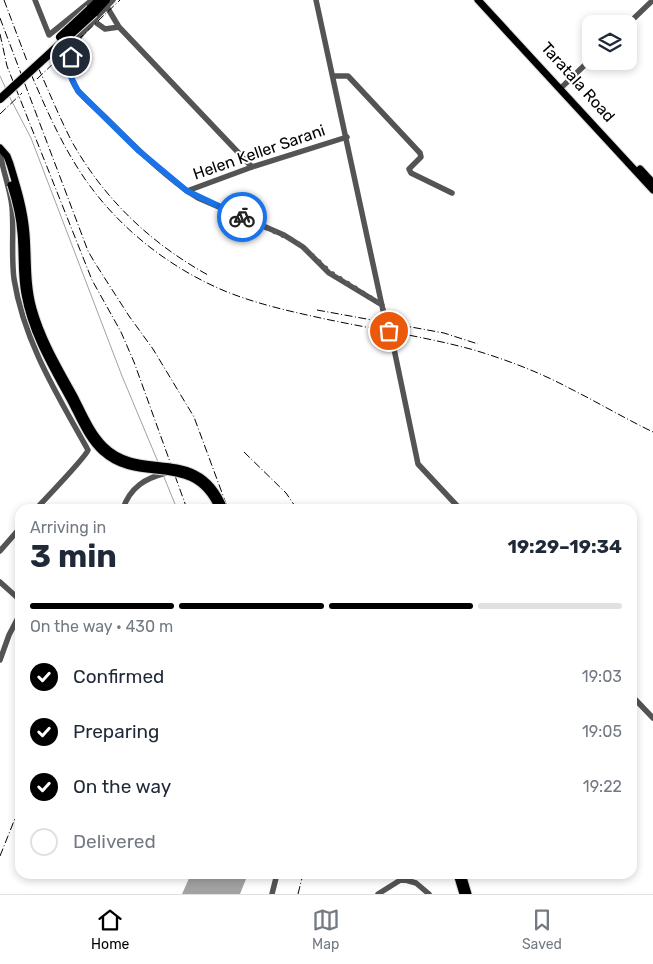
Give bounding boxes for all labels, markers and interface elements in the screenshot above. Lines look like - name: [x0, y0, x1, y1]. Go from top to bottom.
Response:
- map controls: [582, 15, 637, 70]
- button: layers: [582, 15, 637, 70]
- pin: [50, 36, 92, 78]
- street label: Taratala Road: [537, 38, 619, 126]
- icon: home: [57, 43, 85, 71]
- street label: Helen Keller Sarani: [190, 120, 328, 184]
- courier: [217, 192, 267, 242]
- icon: bike: [228, 203, 256, 231]
- pin: [368, 310, 410, 352]
- icon: bag: [375, 317, 403, 345]
- text: Arriving in: [30, 518, 106, 537]
- text: 19:29–19:34: [507, 535, 622, 558]
- text: 3 min: [30, 537, 117, 575]
- text: On the way · 430 m: [30, 617, 173, 636]
- icon: check: [30, 663, 58, 691]
- text: Confirmed: [73, 665, 164, 688]
- text: 19:03: [582, 667, 622, 686]
- icon: check: [30, 718, 58, 746]
- text: Preparing: [73, 720, 159, 743]
- text: 19:05: [582, 722, 622, 741]
- icon: check: [30, 773, 58, 801]
- text: On the way: [73, 775, 171, 798]
- text: 19:22: [583, 777, 622, 796]
- text: Delivered: [73, 830, 156, 853]
- tab: Home: [91, 906, 129, 953]
- tab: Map: [312, 906, 340, 953]
- tab: Saved: [522, 906, 562, 953]

